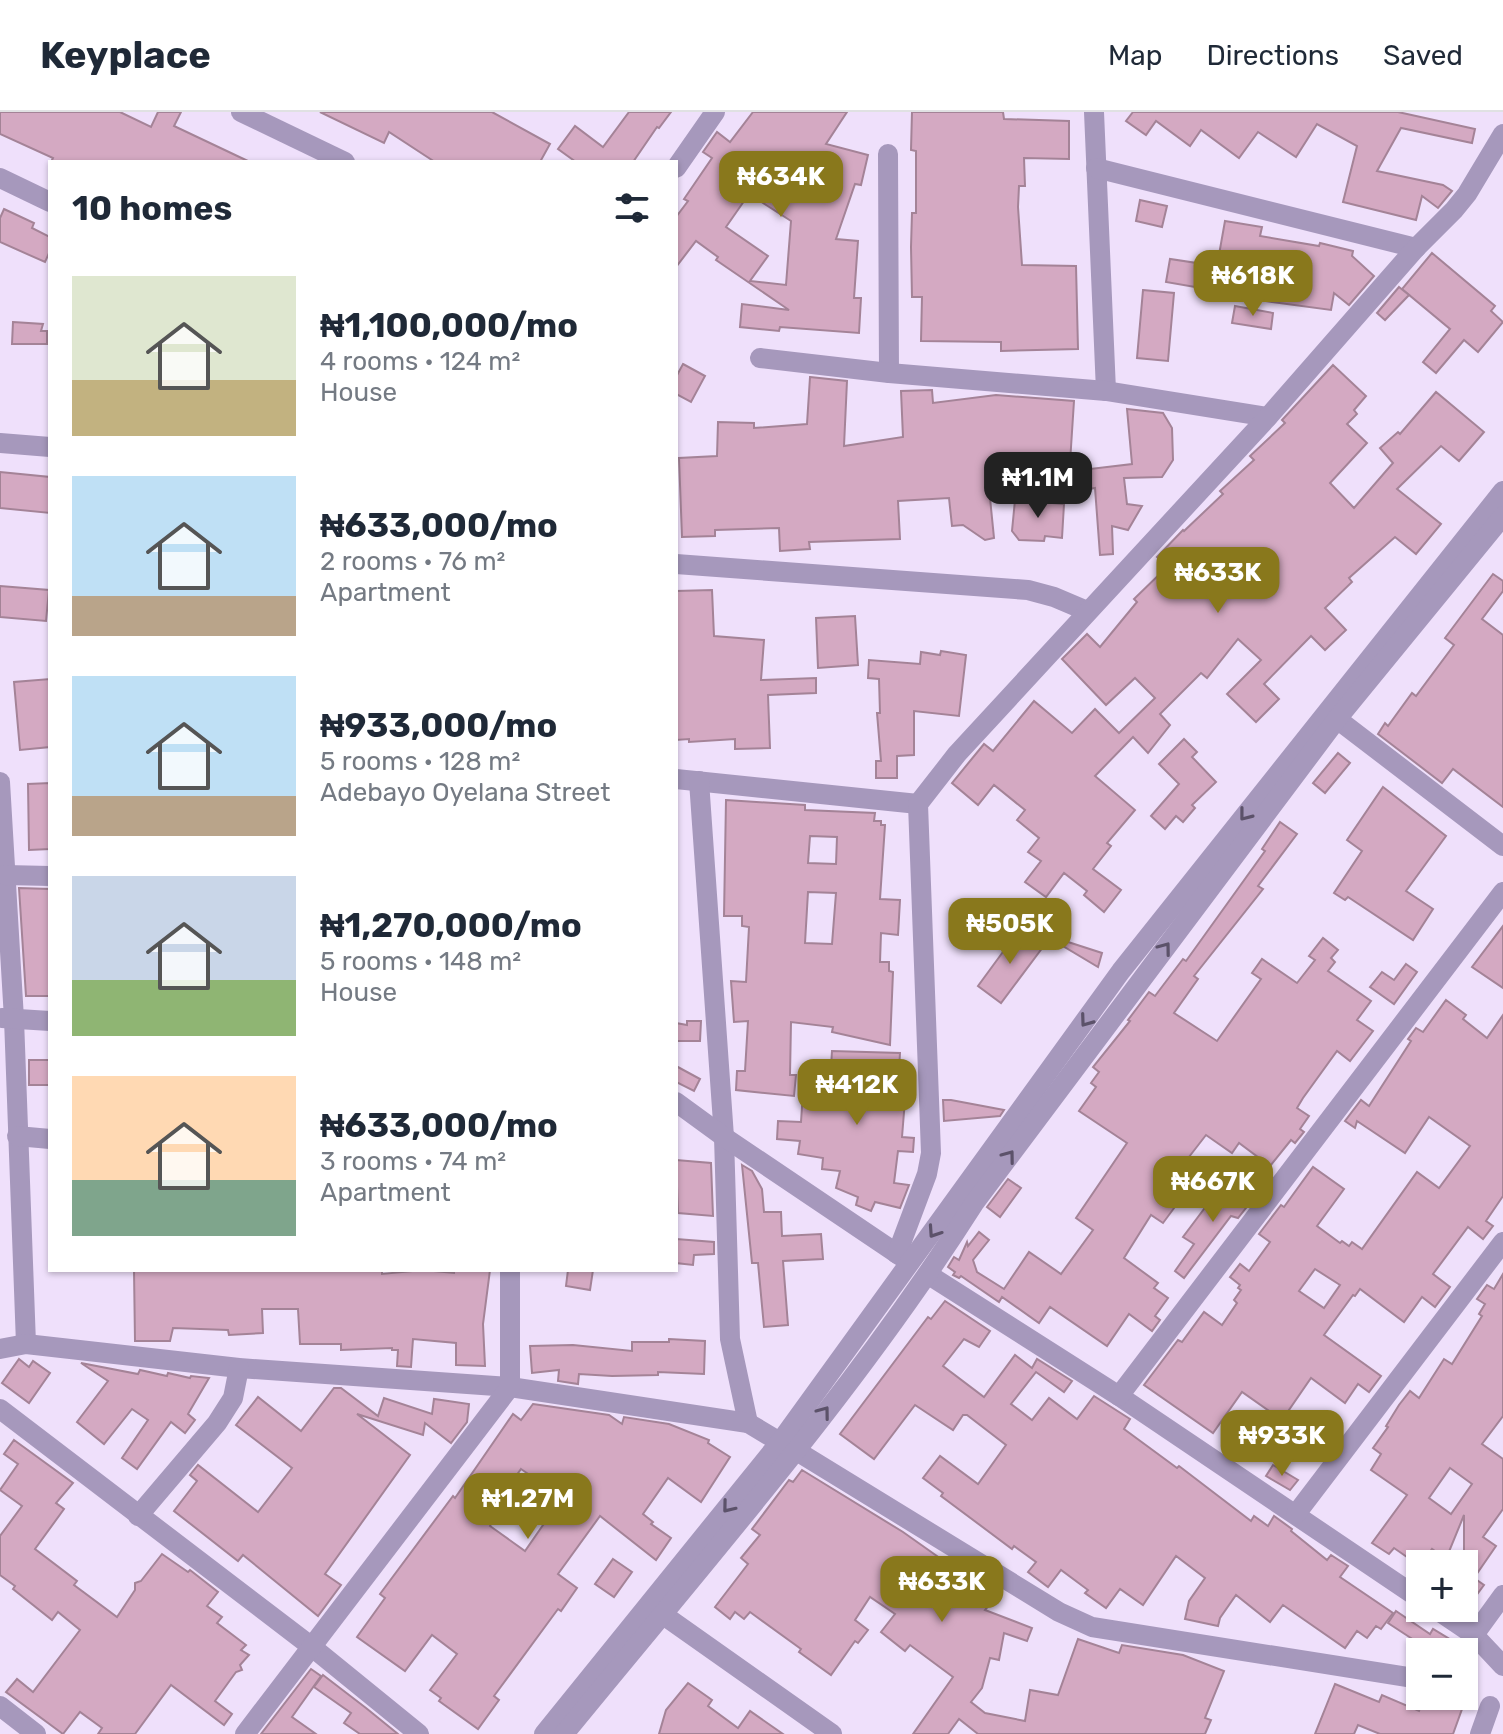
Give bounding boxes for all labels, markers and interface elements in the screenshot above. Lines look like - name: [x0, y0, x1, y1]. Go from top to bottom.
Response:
- text: Keyplace: [40, 32, 211, 78]
- text: Map: [1108, 39, 1162, 72]
- text: Directions: [1206, 39, 1339, 72]
- text: Saved: [1383, 39, 1463, 72]
- pin: ₦634K: [725, 151, 837, 219]
- text: ₦634K: [737, 161, 825, 192]
- icon: filters: [610, 186, 654, 230]
- text: 10 homes: [72, 188, 232, 229]
- pin: ₦618K: [1197, 250, 1309, 318]
- text: ₦618K: [1212, 260, 1294, 291]
- text: ₦1,100,000/mo: [320, 305, 578, 346]
- icon: home: [136, 308, 232, 404]
- text: 4 rooms · 124 m²: [320, 346, 520, 377]
- text: House: [320, 377, 397, 408]
- pin: ₦1.1M: [982, 452, 1094, 520]
- text: ₦1.1M: [1002, 462, 1074, 493]
- text: ₦633,000/mo: [320, 505, 558, 546]
- icon: home: [136, 508, 232, 604]
- text: 2 rooms · 76 m²: [320, 546, 505, 577]
- pin: ₦633K: [1162, 547, 1274, 615]
- text: ₦633K: [1174, 557, 1262, 588]
- text: Apartment: [320, 577, 451, 608]
- text: ₦933,000/mo: [320, 705, 557, 746]
- icon: home: [136, 708, 232, 804]
- text: 5 rooms · 128 m²: [320, 746, 520, 777]
- text: Adebayo Oyelana Street: [320, 777, 610, 808]
- one-way arrow: [1240, 806, 1254, 821]
- pin: ₦505K: [954, 898, 1066, 966]
- text: ₦1,270,000/mo: [320, 905, 582, 946]
- icon: home: [136, 908, 232, 1004]
- text: ₦505K: [966, 908, 1054, 939]
- one-way arrow: [1156, 942, 1170, 957]
- text: 5 rooms · 148 m²: [320, 946, 521, 977]
- text: House: [320, 977, 397, 1008]
- one-way arrow: [1081, 1012, 1095, 1026]
- pin: ₦412K: [801, 1059, 913, 1127]
- text: ₦412K: [816, 1069, 898, 1100]
- text: ₦633,000/mo: [320, 1105, 558, 1146]
- icon: home: [136, 1108, 232, 1204]
- text: 3 rooms · 74 m²: [320, 1146, 506, 1177]
- one-way arrow: [1000, 1150, 1014, 1165]
- pin: ₦667K: [1157, 1156, 1269, 1224]
- text: ₦667K: [1171, 1166, 1255, 1197]
- text: Apartment: [320, 1177, 451, 1208]
- one-way arrow: [929, 1223, 944, 1237]
- one-way arrow: [815, 1406, 829, 1421]
- pin: ₦933K: [1226, 1410, 1338, 1478]
- text: ₦933K: [1239, 1420, 1325, 1451]
- pin: ₦1.27M: [463, 1473, 593, 1541]
- text: ₦1.27M: [482, 1483, 574, 1514]
- one-way arrow: [723, 1498, 738, 1512]
- map controls: [1406, 1550, 1478, 1710]
- button: +: [1406, 1550, 1478, 1622]
- pin: ₦633K: [886, 1556, 998, 1624]
- text: ₦633K: [898, 1566, 986, 1597]
- button: −: [1406, 1638, 1478, 1710]

